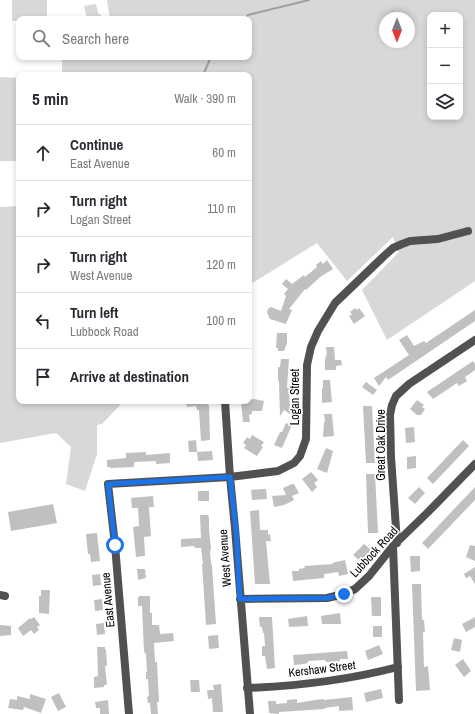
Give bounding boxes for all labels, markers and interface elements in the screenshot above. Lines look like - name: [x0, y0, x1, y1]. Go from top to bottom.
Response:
- north arrow: [379, 12, 415, 48]
- map controls: [427, 12, 463, 120]
- button: +: [427, 12, 463, 48]
- search box: [16, 16, 252, 60]
- icon: search: [30, 27, 52, 49]
- text: Search here: [62, 28, 129, 49]
- button: −: [427, 48, 463, 84]
- button: layers: [427, 84, 463, 120]
- text: 5 min: [32, 87, 68, 110]
- text: Walk · 390 m: [174, 90, 236, 107]
- text: Continue: [70, 134, 123, 155]
- icon: ahead: [32, 142, 54, 164]
- text: 60 m: [212, 144, 236, 161]
- text: East Avenue: [70, 155, 130, 172]
- text: Turn right: [70, 190, 127, 211]
- icon: right: [32, 198, 54, 220]
- text: 110 m: [207, 200, 236, 217]
- text: Logan Street: [70, 211, 131, 228]
- text: Turn right: [70, 246, 127, 267]
- icon: right: [32, 254, 54, 276]
- text: 120 m: [206, 256, 236, 273]
- text: West Avenue: [70, 267, 132, 284]
- text: Turn left: [70, 302, 118, 323]
- icon: left: [32, 310, 54, 332]
- text: 100 m: [206, 312, 236, 329]
- text: Lubbock Road: [70, 323, 139, 340]
- icon: arrive: [32, 366, 54, 388]
- text: Arrive at destination: [70, 366, 189, 387]
- street label: Logan Street: [287, 369, 303, 425]
- street label: Great Oak Drive: [373, 409, 389, 481]
- street label: Lubbock Road: [347, 523, 401, 581]
- street label: West Avenue: [215, 529, 235, 587]
- route start: [106, 536, 124, 554]
- street label: East Avenue: [98, 572, 118, 628]
- route end: [335, 585, 353, 603]
- street label: Kershaw Street: [288, 657, 357, 681]

